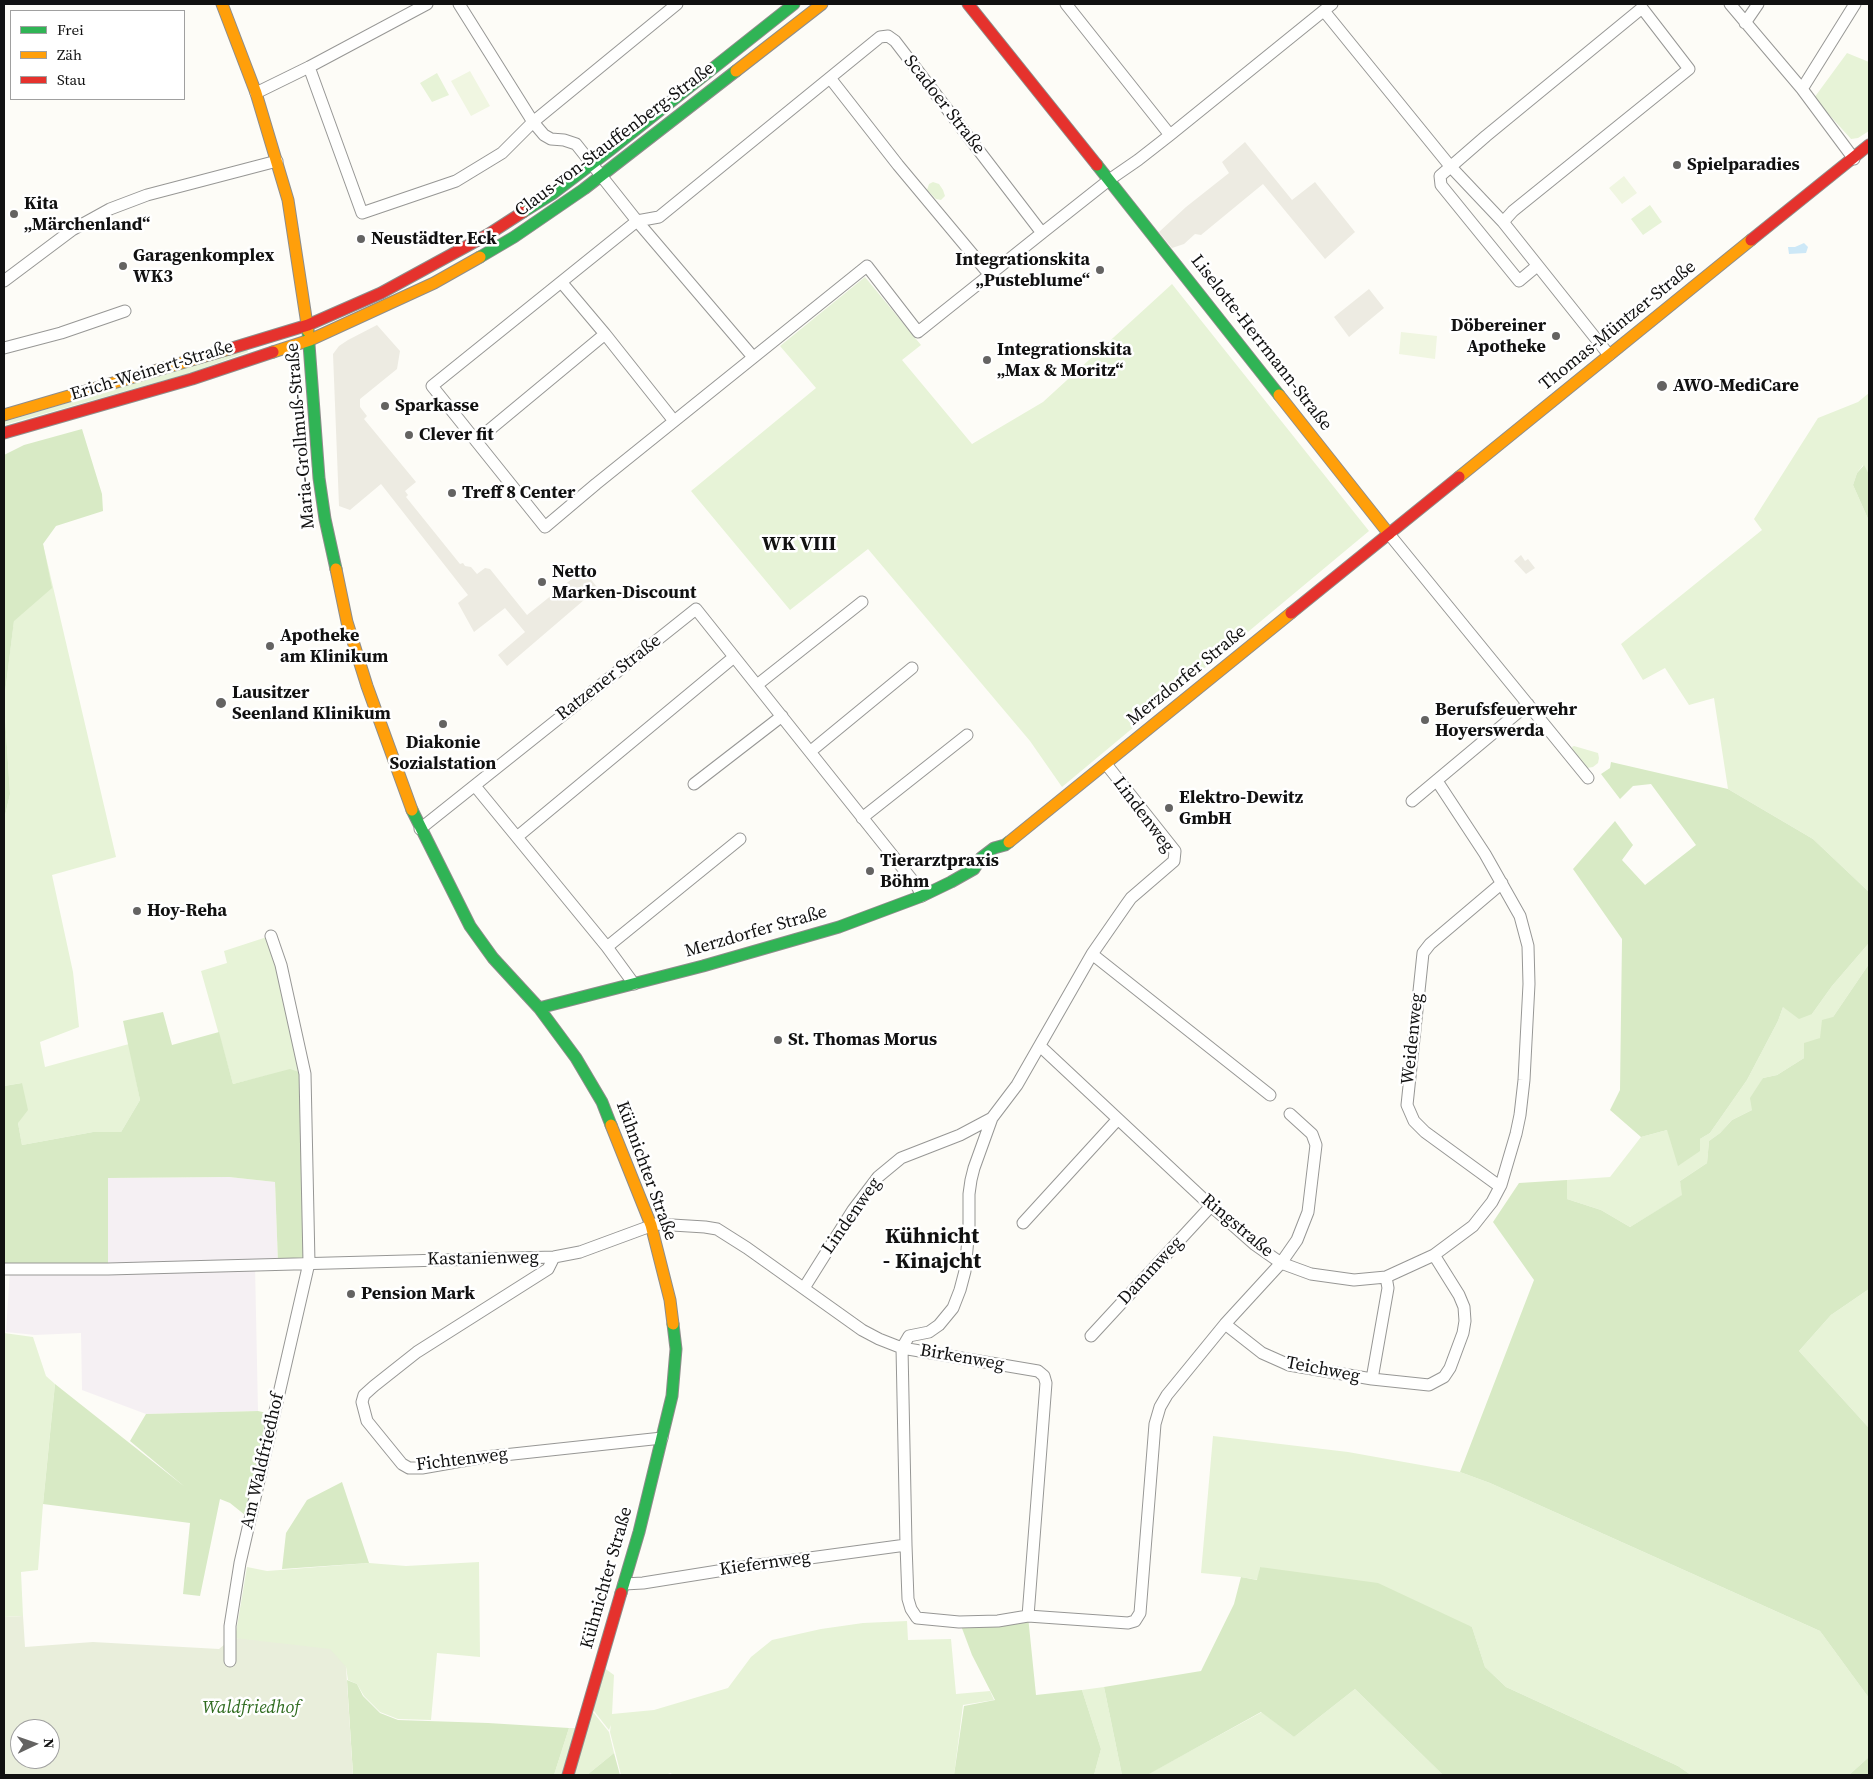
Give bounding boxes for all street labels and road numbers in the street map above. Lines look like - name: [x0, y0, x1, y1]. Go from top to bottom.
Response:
- street label: Scadoer Straße: [899, 51, 989, 159]
- street label: Claus-von-Stauffenberg-Straße: [511, 58, 719, 222]
- street label: Liselotte-Herrmann-Straße: [1186, 251, 1336, 435]
- street label: Thomas-Müntzer-Straße: [1536, 256, 1700, 396]
- street label: Erich-Weinert-Straße: [68, 336, 236, 406]
- street label: Maria-Grollmuß-Straße: [282, 342, 320, 530]
- street label: Merzdorfer Straße: [1123, 621, 1251, 731]
- street label: Ratzener Straße: [552, 630, 666, 726]
- street label: Lindenweg: [1108, 773, 1178, 857]
- street label: Merzdorfer Straße: [682, 901, 830, 963]
- street label: Weidenweg: [1397, 992, 1429, 1086]
- street label: Kühnichter Straße: [611, 1098, 681, 1244]
- street label: Lindenweg: [818, 1173, 886, 1259]
- street label: Ringstraße: [1197, 1190, 1277, 1262]
- street label: Dammweg: [1114, 1232, 1188, 1310]
- street label: Kastanienweg: [427, 1247, 539, 1271]
- street label: Birkenweg: [918, 1340, 1006, 1376]
- street label: Teichweg: [1284, 1352, 1362, 1388]
- street label: Am Waldfriedhof: [237, 1391, 289, 1531]
- street label: Fichtenweg: [415, 1444, 509, 1476]
- street label: Kühnichter Straße: [576, 1505, 638, 1651]
- street label: Kiefernweg: [718, 1547, 812, 1581]

